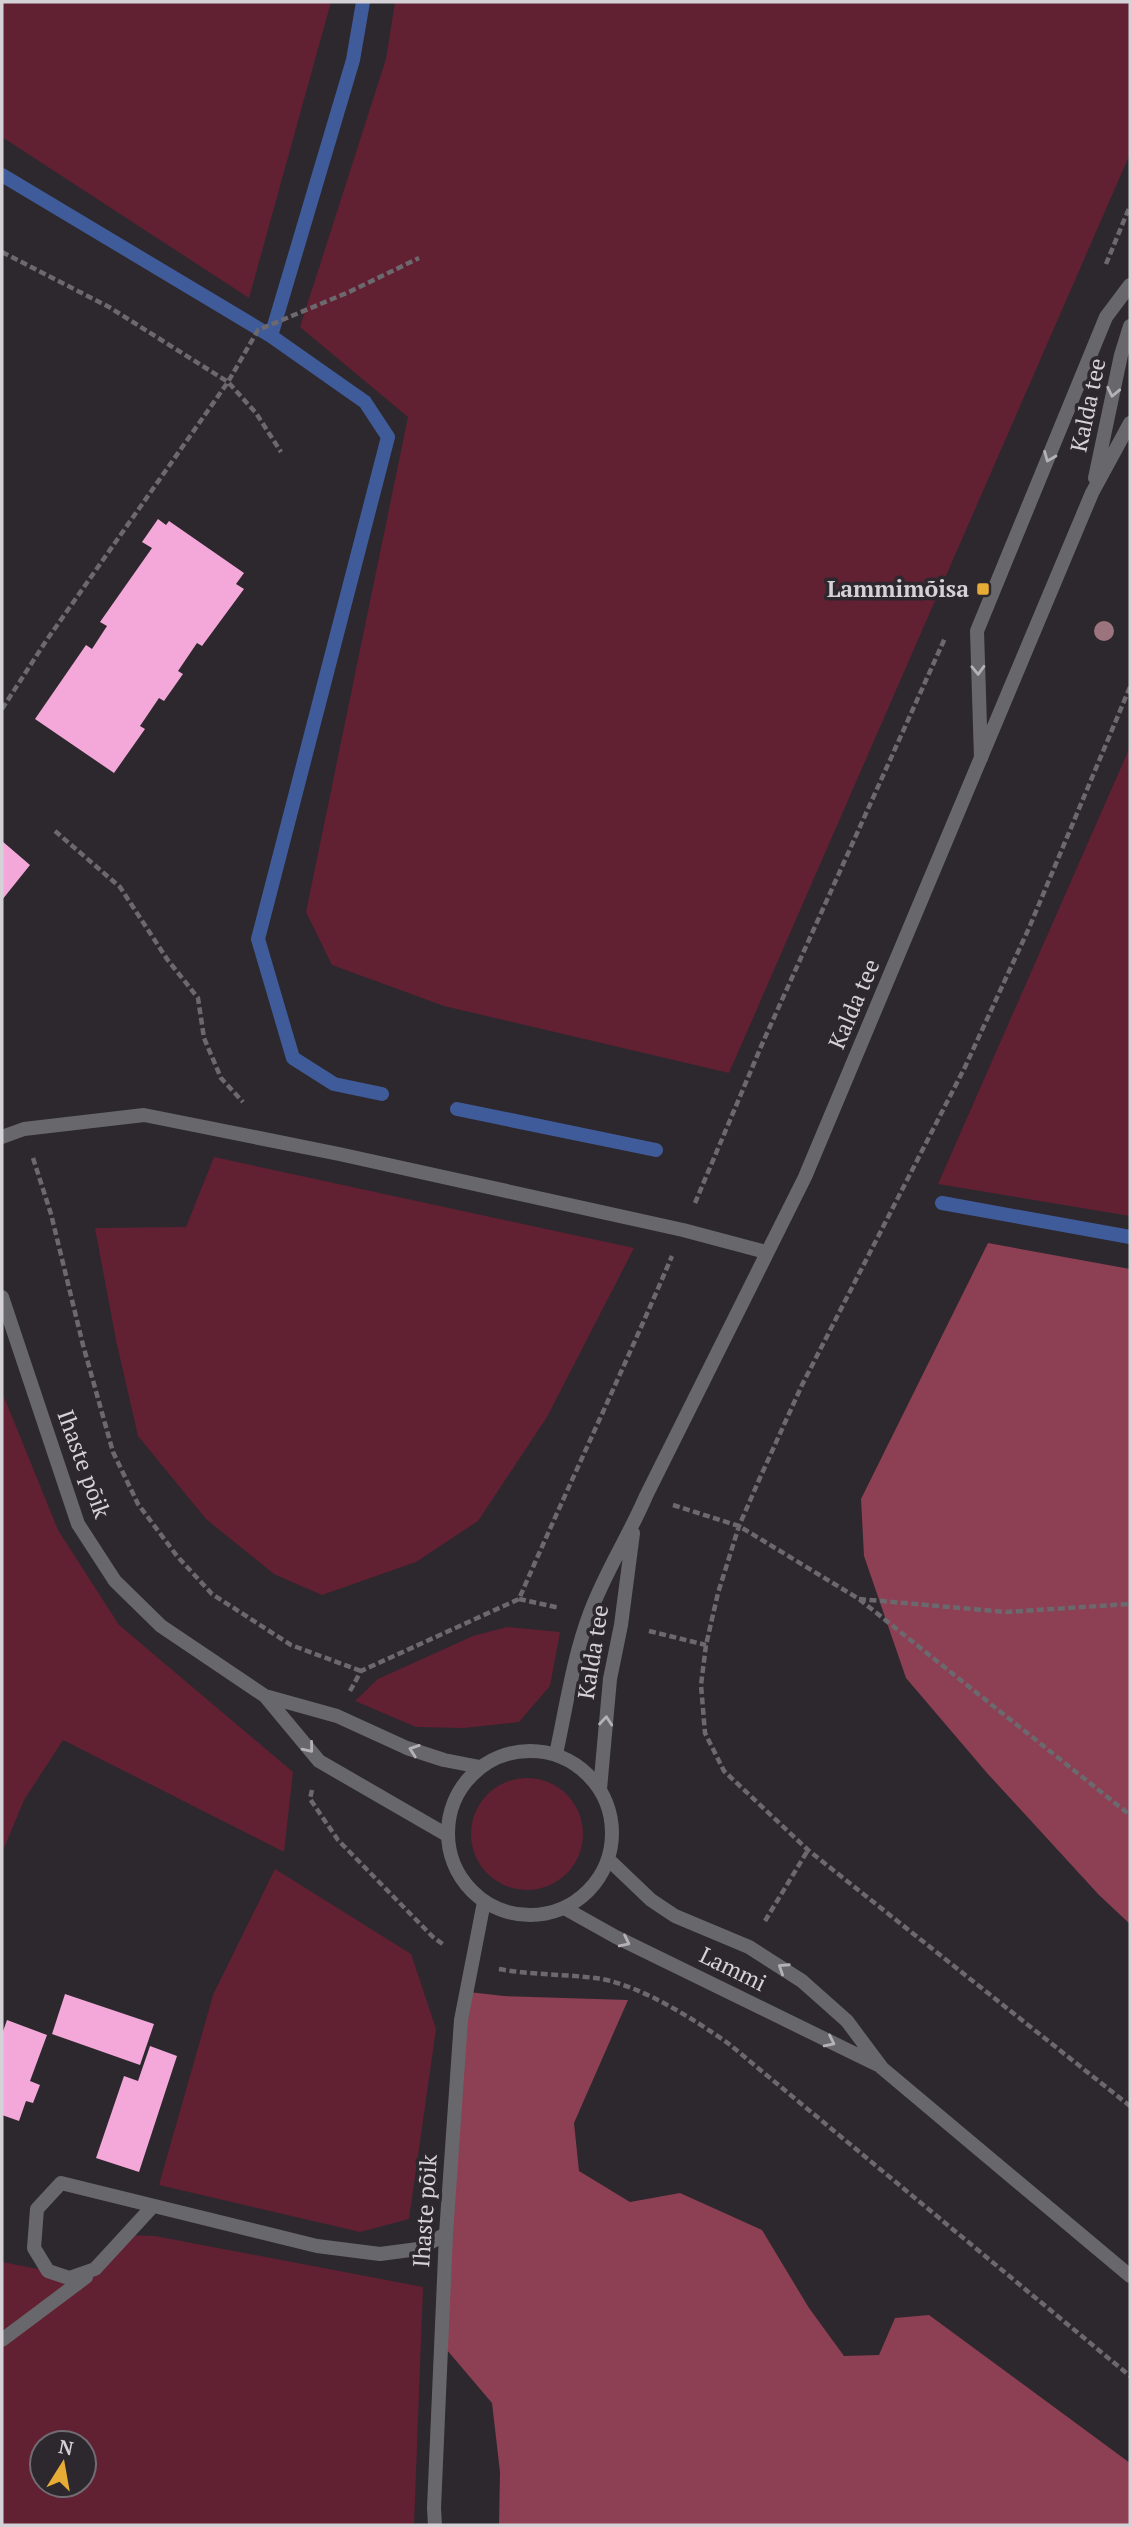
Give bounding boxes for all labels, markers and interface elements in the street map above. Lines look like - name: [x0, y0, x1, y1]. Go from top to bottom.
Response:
- street label: Kalda tee: [1062, 355, 1113, 455]
- one-way arrow: [1107, 386, 1122, 398]
- one-way arrow: [1043, 449, 1057, 462]
- place label: Lammimõisa: [827, 573, 969, 604]
- marker: Lammimõisa: [975, 581, 991, 597]
- one-way arrow: [971, 665, 986, 676]
- street label: Kalda tee: [821, 954, 886, 1054]
- street label: Ihaste põik: [51, 1405, 118, 1523]
- street label: Kalda tee: [570, 1603, 615, 1701]
- one-way arrow: [598, 1715, 613, 1726]
- one-way arrow: [301, 1740, 313, 1753]
- one-way arrow: [409, 1744, 421, 1758]
- one-way arrow: [618, 1933, 630, 1947]
- street label: Lammi: [695, 1939, 772, 1998]
- one-way arrow: [777, 1964, 790, 1977]
- one-way arrow: [823, 2033, 835, 2047]
- street label: Ihaste põik: [405, 2153, 444, 2269]
- north arrow: [28, 2429, 98, 2499]
- text: N: [57, 2433, 76, 2461]

